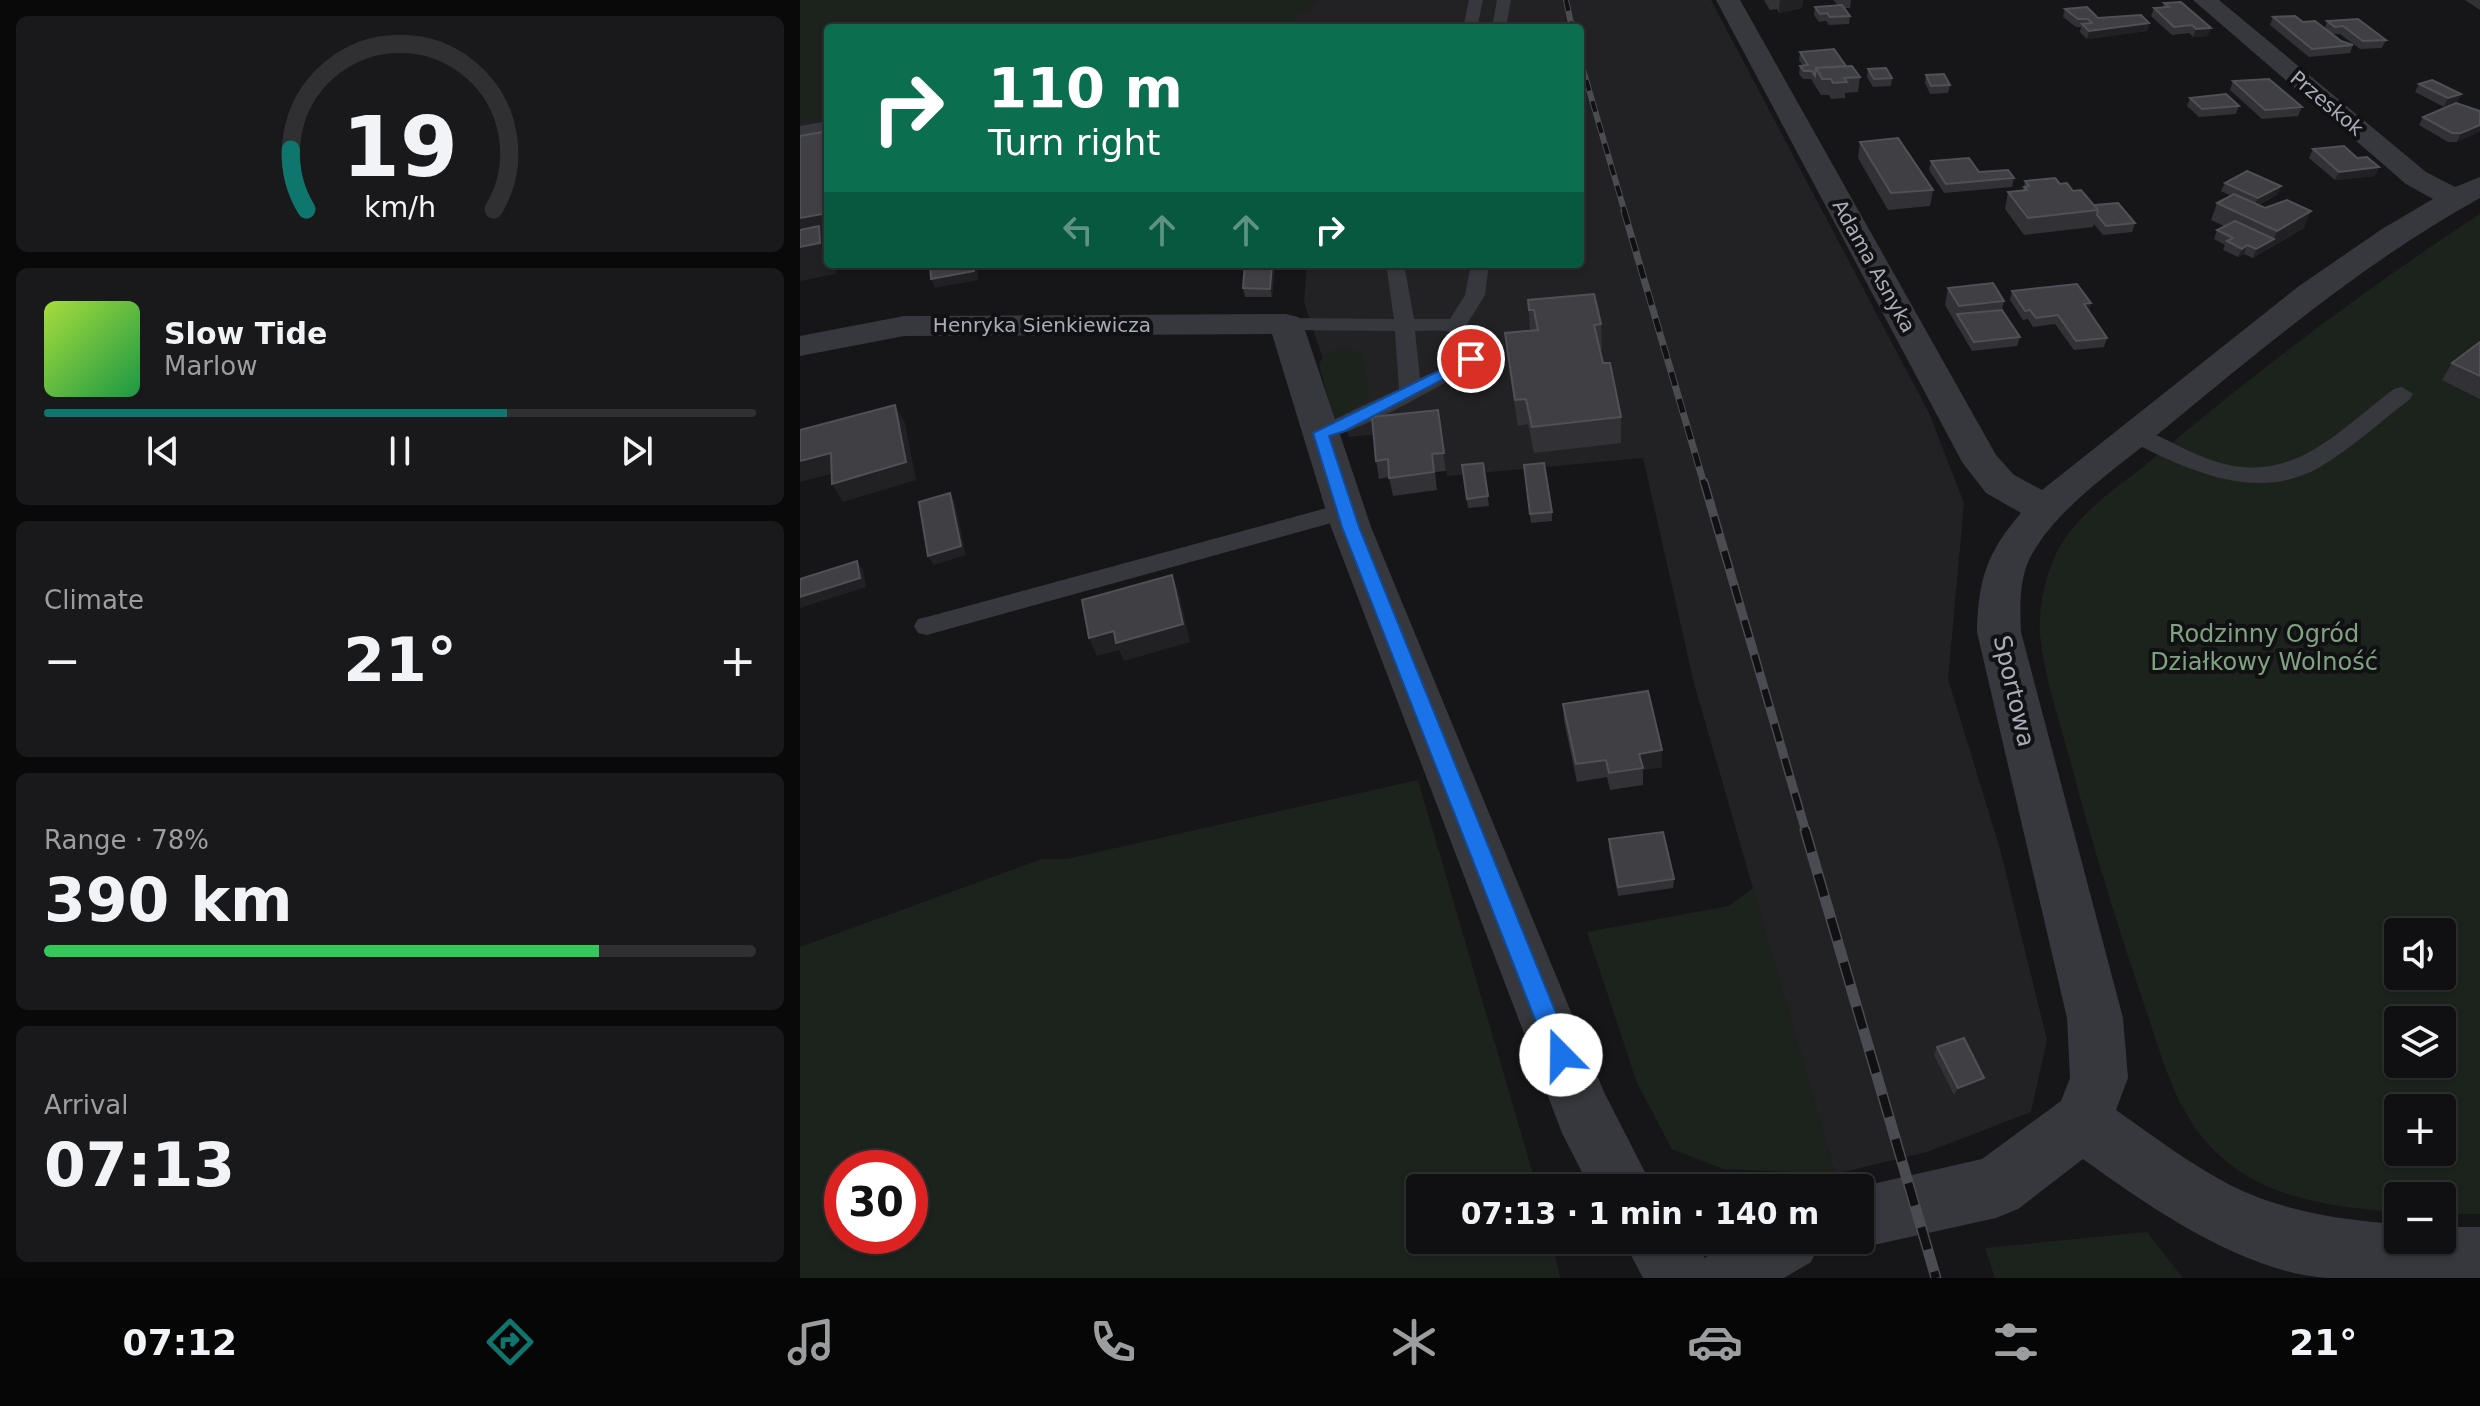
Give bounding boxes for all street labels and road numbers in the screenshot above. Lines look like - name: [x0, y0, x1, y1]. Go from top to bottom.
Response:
- street label: Przeskok: [2286, 66, 2369, 141]
- street label: Adama Asnyka: [1828, 195, 1920, 337]
- street label: Henryka Sienkiewicza: [933, 313, 1151, 337]
- street label: Sportowa: [1988, 633, 2040, 749]

